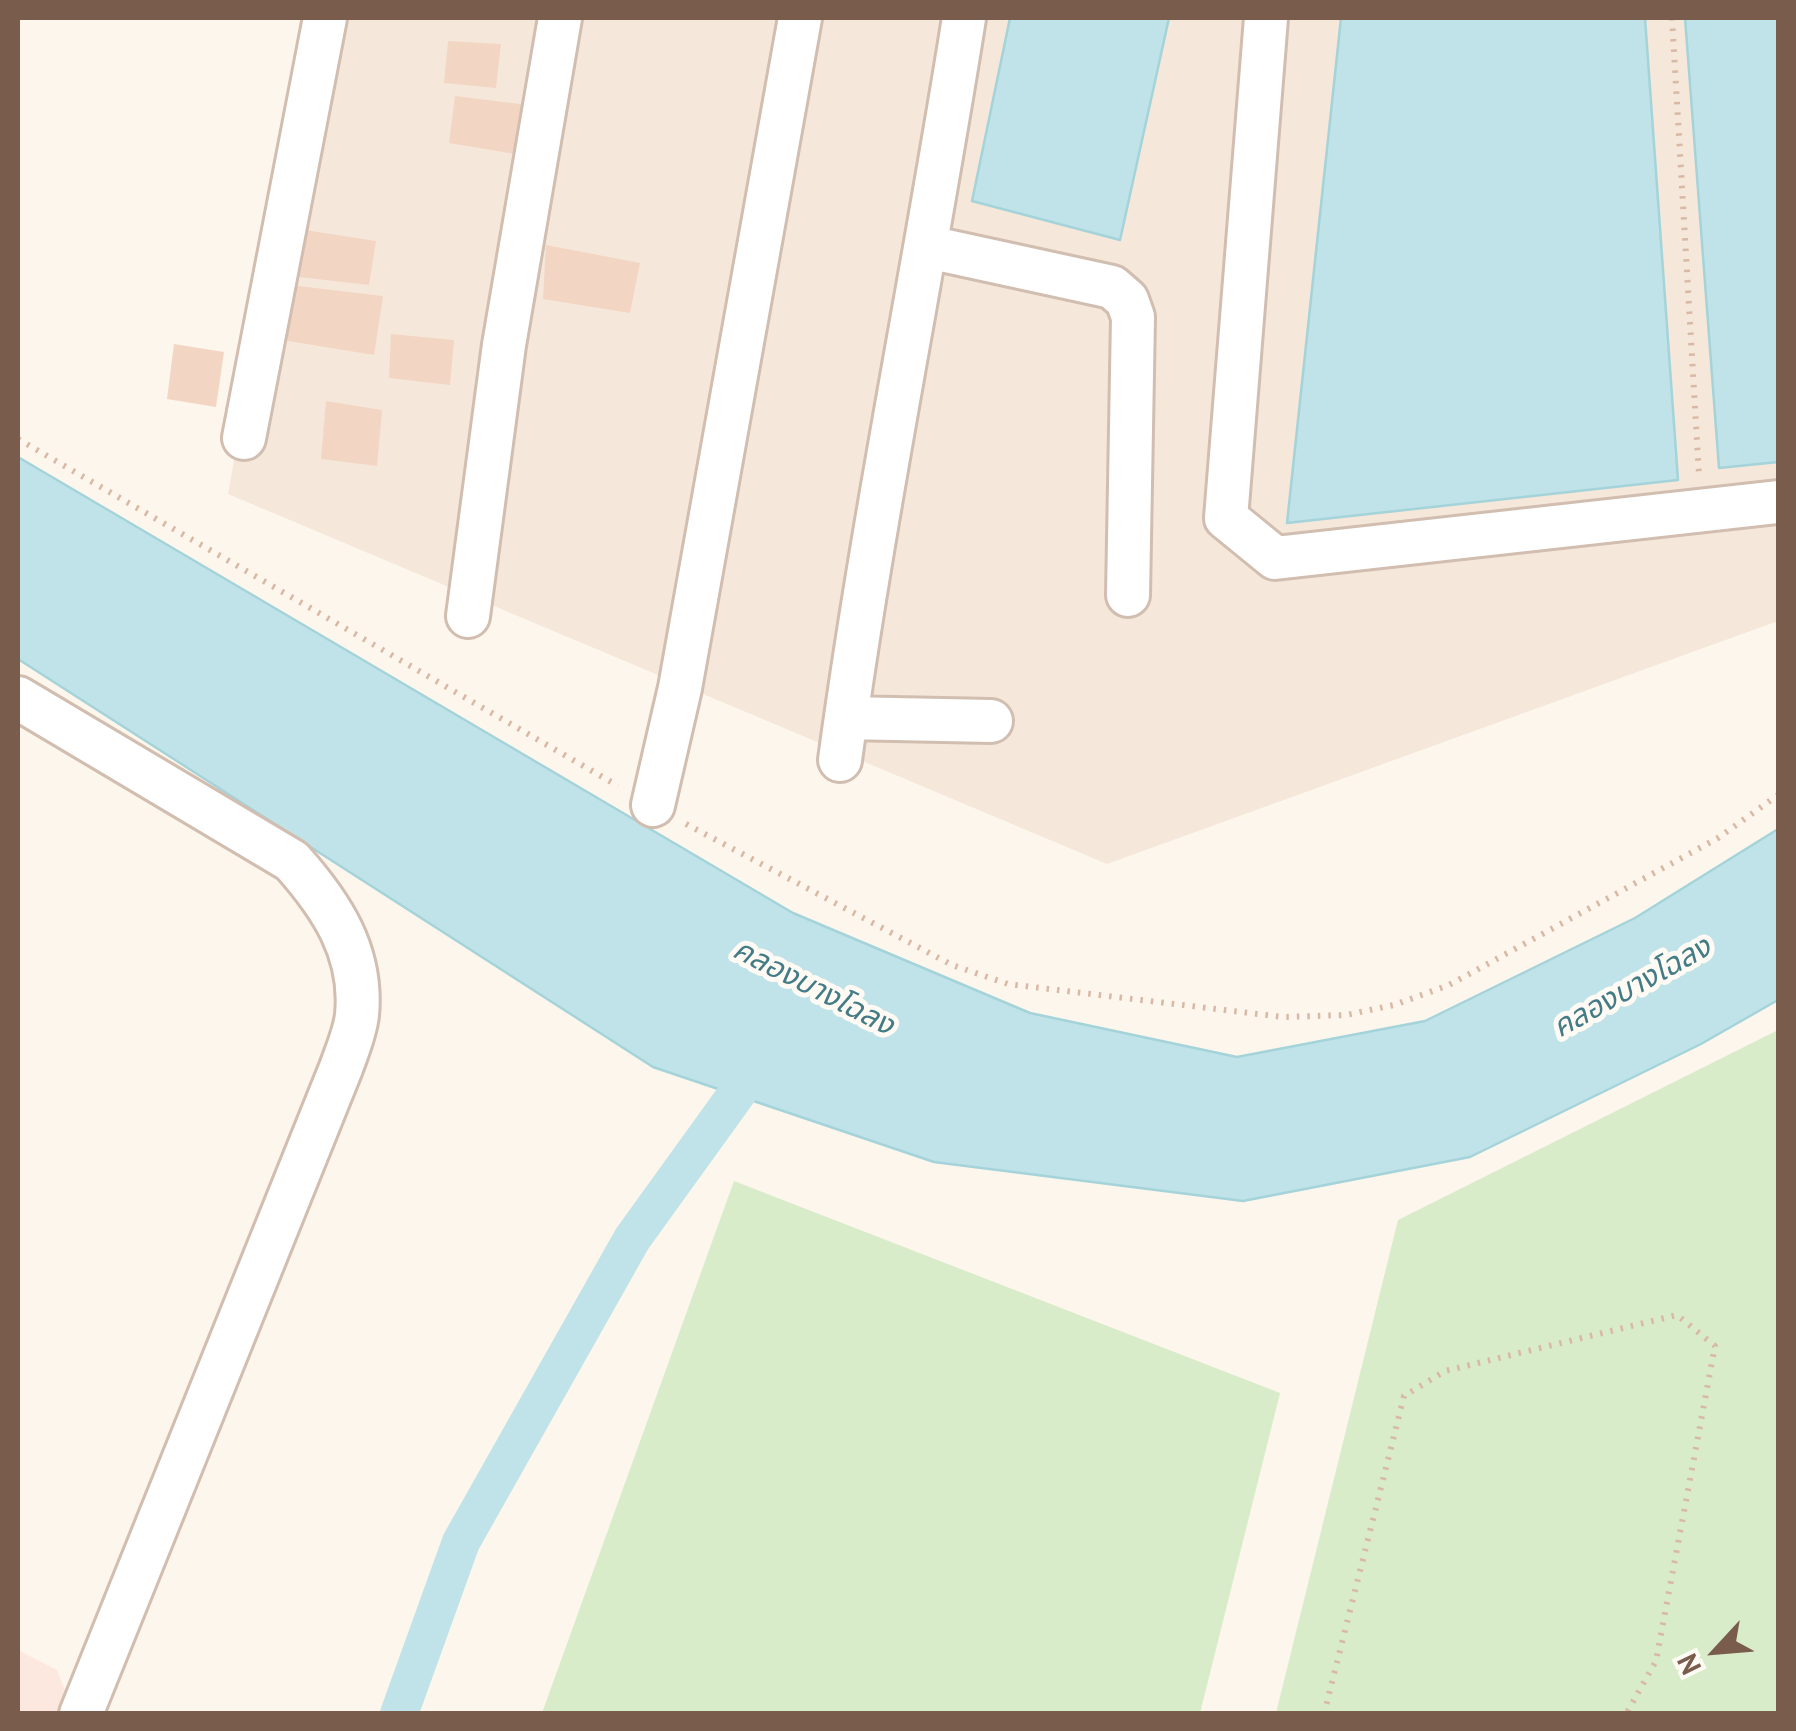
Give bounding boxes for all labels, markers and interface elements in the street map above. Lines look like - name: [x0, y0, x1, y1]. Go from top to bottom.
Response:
- water label: คลองบางโฉลง: [1546, 930, 1718, 1046]
- water label: คลองบางโฉลง: [727, 932, 899, 1044]
- north arrow: [1666, 1601, 1766, 1701]
- text: N: [1668, 1648, 1709, 1681]

